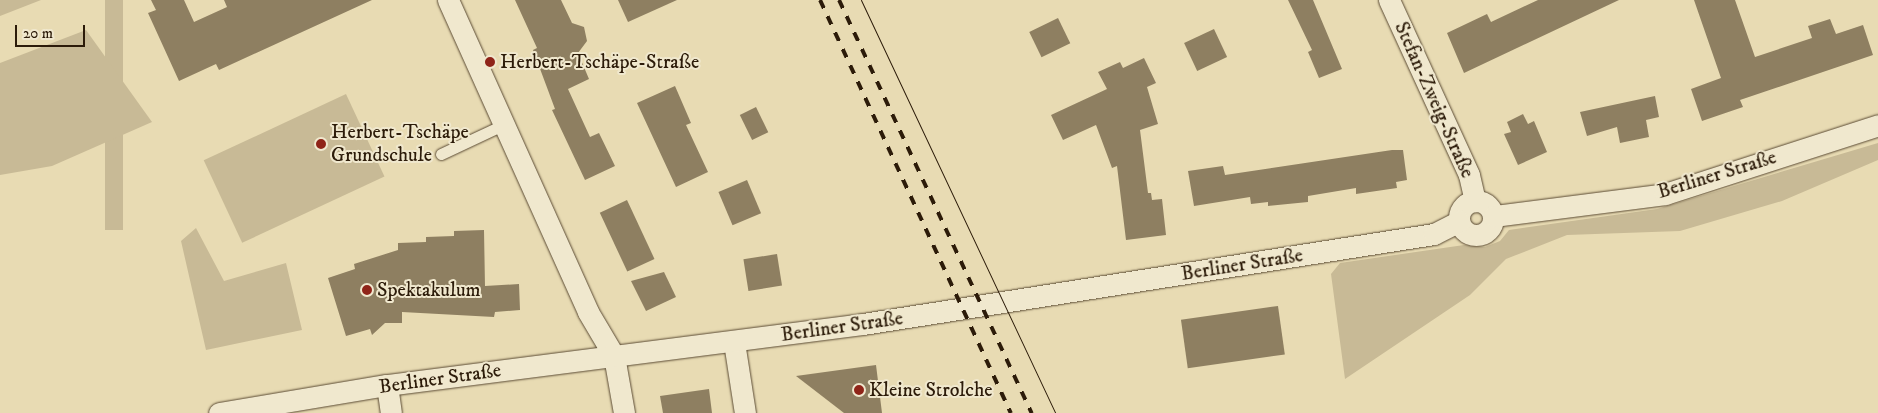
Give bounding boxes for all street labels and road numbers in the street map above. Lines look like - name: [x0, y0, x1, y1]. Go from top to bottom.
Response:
- street label: Stefan-Zweig-Straße: [1389, 18, 1479, 182]
- street label: Berliner Straße: [1655, 146, 1779, 204]
- street label: Berliner Straße: [1179, 244, 1305, 286]
- street label: Berliner Straße: [779, 307, 905, 347]
- street label: Berliner Straße: [377, 359, 503, 399]

